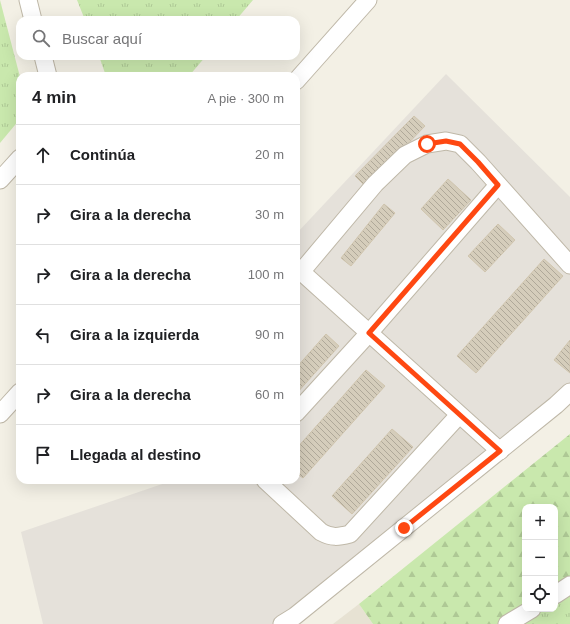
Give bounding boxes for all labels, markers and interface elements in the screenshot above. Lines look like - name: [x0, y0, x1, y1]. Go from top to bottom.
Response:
- search box: [16, 16, 300, 60]
- icon: search: [30, 27, 52, 49]
- text: Buscar aquí: [62, 30, 142, 47]
- text: 4 min: [32, 88, 76, 107]
- text: A pie · 300 m: [207, 91, 284, 106]
- route start: [418, 135, 436, 153]
- icon: ahead: [32, 144, 54, 166]
- text: Continúa: [70, 146, 135, 163]
- text: 20 m: [255, 147, 284, 162]
- icon: right: [32, 204, 54, 226]
- text: Gira a la derecha: [70, 206, 191, 223]
- text: 30 m: [255, 207, 284, 222]
- icon: right: [32, 264, 54, 286]
- text: Gira a la derecha: [70, 266, 191, 283]
- text: 100 m: [248, 267, 284, 282]
- icon: left: [32, 324, 54, 346]
- text: Gira a la izquierda: [70, 326, 199, 343]
- text: 90 m: [255, 327, 284, 342]
- icon: right: [32, 384, 54, 406]
- text: Gira a la derecha: [70, 386, 191, 403]
- text: 60 m: [255, 387, 284, 402]
- icon: arrive: [32, 444, 54, 466]
- text: Llegada al destino: [70, 446, 201, 463]
- map controls: [522, 504, 558, 612]
- button: +: [522, 504, 558, 540]
- route end: [395, 519, 413, 537]
- button: −: [522, 540, 558, 576]
- button: locate: [522, 576, 558, 612]

